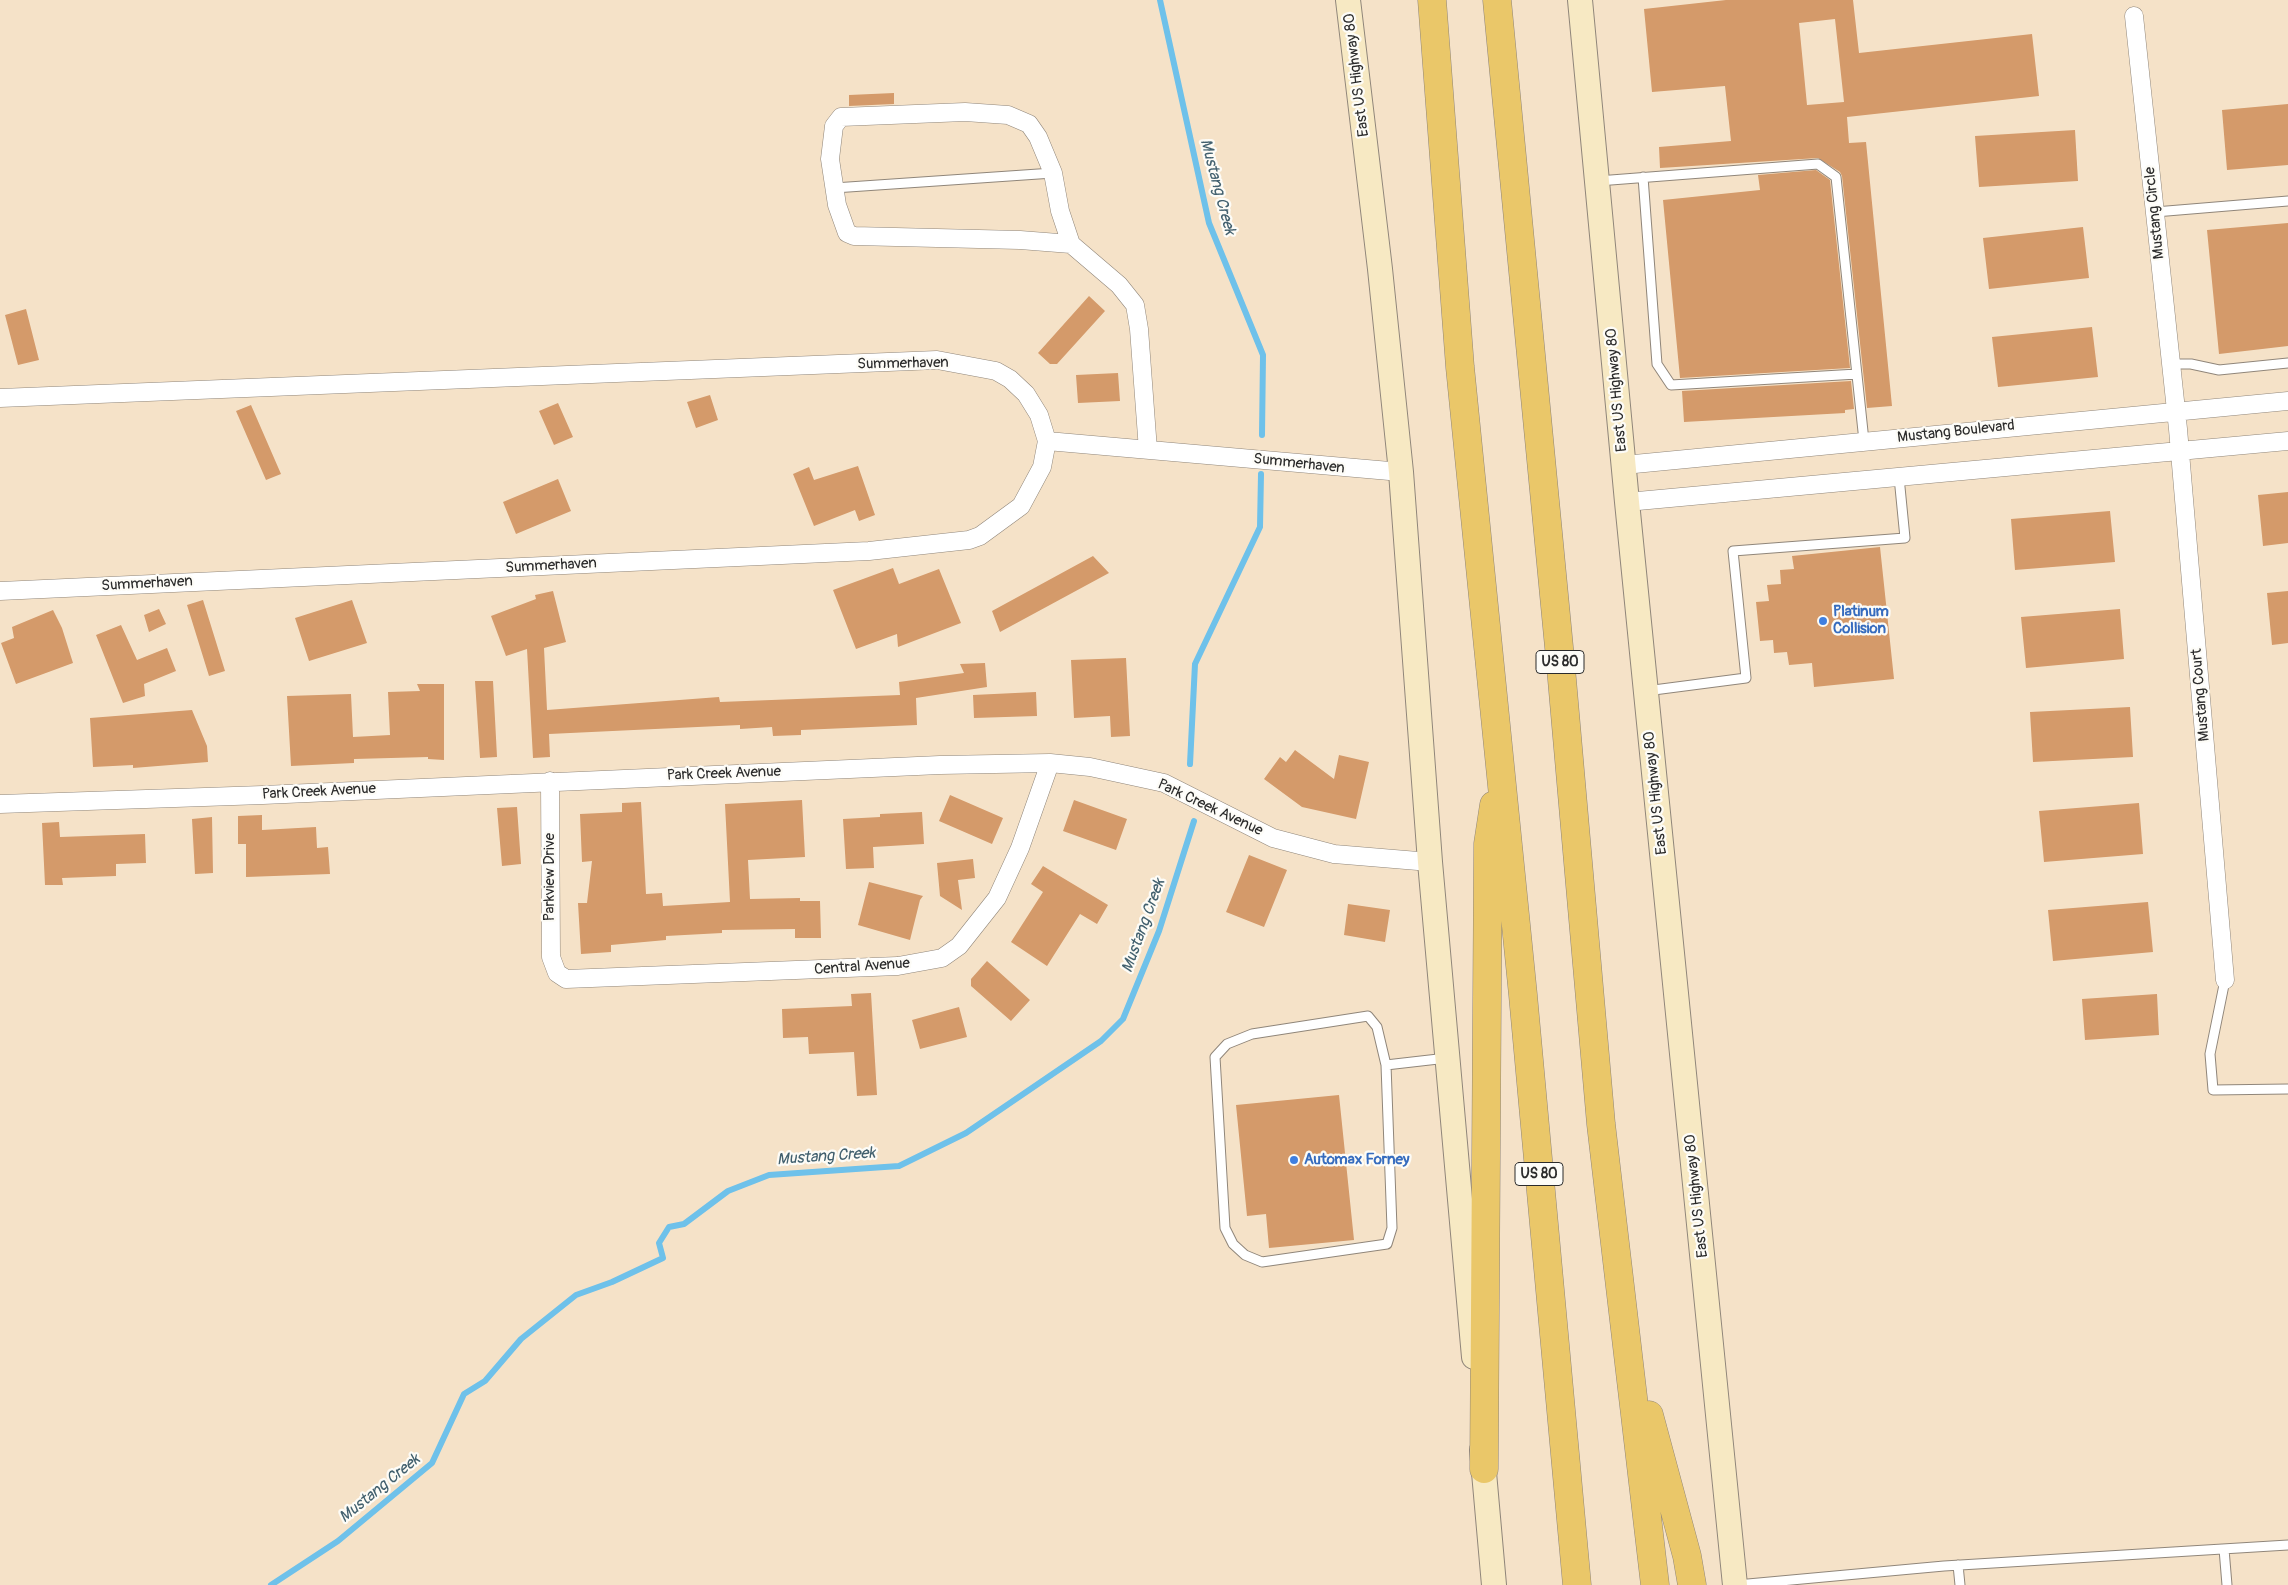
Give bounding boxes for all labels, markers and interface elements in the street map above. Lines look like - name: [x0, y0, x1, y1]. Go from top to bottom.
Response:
- street label: East US Highway 80: [1341, 12, 1373, 138]
- water label: Mustang Creek: [1195, 137, 1239, 237]
- street label: Mustang Circle: [2141, 166, 2169, 260]
- street label: East US Highway 80: [1603, 327, 1631, 453]
- street label: Summerhaven: [857, 354, 949, 374]
- street label: Mustang Boulevard: [1896, 417, 2016, 447]
- street label: Summerhaven: [1253, 450, 1345, 478]
- street label: Summerhaven: [505, 555, 597, 577]
- street label: Summerhaven: [101, 573, 193, 595]
- place label: Platinum Collision: [1833, 603, 1889, 638]
- marker: Platinum Collision: [1817, 615, 1829, 627]
- street label: Mustang Court: [2188, 648, 2214, 742]
- road number: US 80: [1536, 650, 1584, 674]
- street label: East US Highway 80: [1641, 730, 1671, 856]
- street label: Park Creek Avenue: [667, 763, 781, 785]
- street label: Park Creek Avenue: [1154, 776, 1266, 840]
- street label: Park Creek Avenue: [261, 780, 377, 804]
- street label: Parkview Drive: [541, 833, 559, 921]
- water label: Mustang Creek: [1118, 876, 1170, 976]
- street label: Central Avenue: [813, 955, 911, 979]
- street label: East US Highway 80: [1682, 1133, 1712, 1259]
- water label: Mustang Creek: [776, 1144, 876, 1170]
- place label: Automax Forney: [1304, 1151, 1409, 1169]
- marker: Automax Forney: [1288, 1154, 1300, 1166]
- road number: US 80: [1515, 1162, 1563, 1186]
- water label: Mustang Creek: [336, 1451, 424, 1527]

